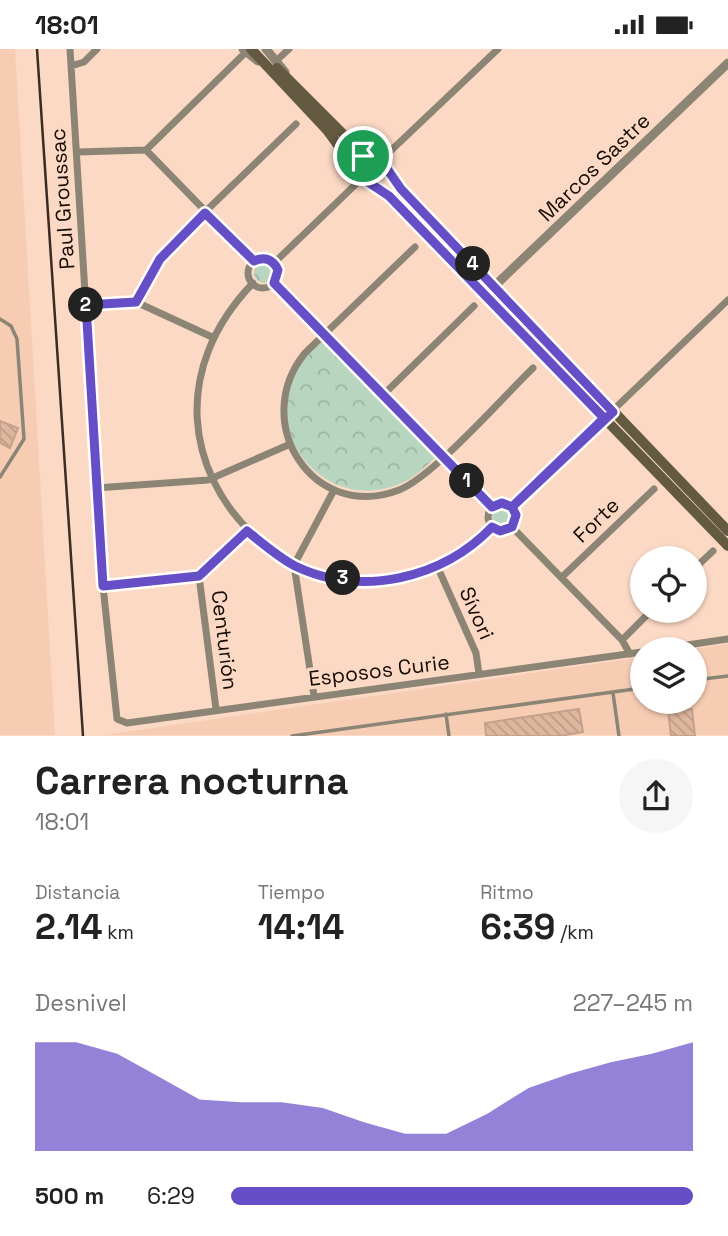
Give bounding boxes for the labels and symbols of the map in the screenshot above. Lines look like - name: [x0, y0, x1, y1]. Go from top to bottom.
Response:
- street label: Marcos Sastre: [532, 107, 656, 227]
- pin: [333, 126, 393, 186]
- street label: Paul Groussac: [44, 128, 80, 270]
- pin: 4: [456, 247, 490, 281]
- pin: 2: [68, 287, 104, 323]
- pin: 1: [449, 463, 484, 499]
- street label: Forte: [567, 492, 625, 548]
- pin: 3: [326, 561, 360, 595]
- street label: Sívori: [453, 582, 501, 644]
- street label: Centurión: [206, 589, 244, 691]
- street label: Esposos Curie: [307, 648, 451, 692]

